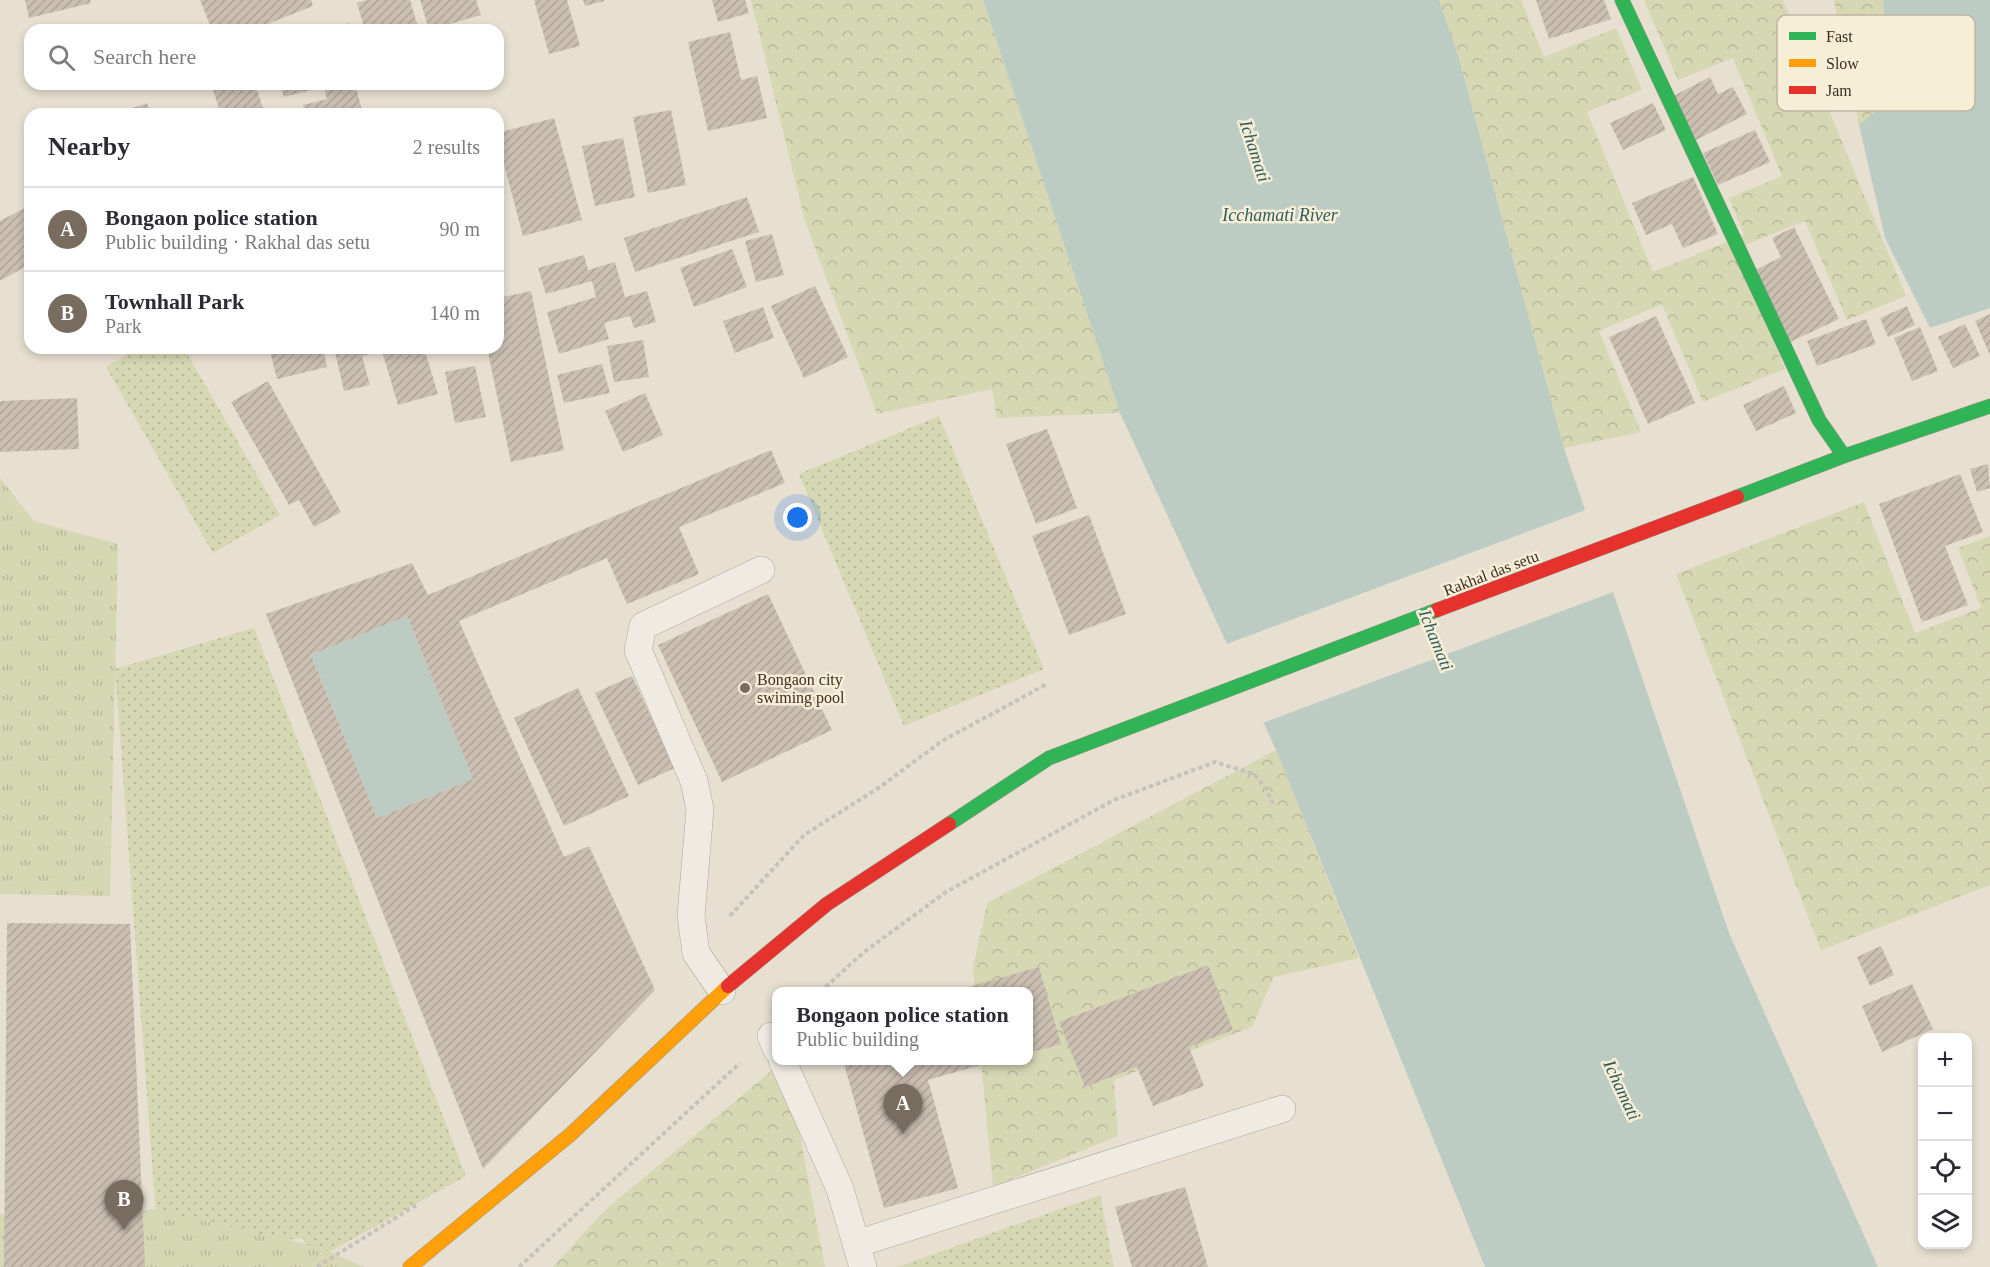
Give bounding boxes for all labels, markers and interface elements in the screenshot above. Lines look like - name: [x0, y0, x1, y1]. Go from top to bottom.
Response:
- legend: [1777, 15, 1975, 111]
- search box: [24, 24, 504, 90]
- text: Fast: [1826, 28, 1853, 45]
- icon: search: [45, 41, 78, 74]
- text: Search here: [93, 44, 196, 69]
- text: Slow: [1826, 55, 1859, 72]
- text: Jam: [1826, 82, 1852, 99]
- water label: Ichamati: [1235, 117, 1274, 185]
- text: Nearby: [48, 132, 130, 161]
- text: 2 results: [413, 136, 480, 158]
- text: Bongaon police station: [105, 205, 318, 230]
- water label: Icchamati River: [1221, 205, 1339, 225]
- text: A: [60, 218, 75, 240]
- text: 90 m: [439, 218, 480, 240]
- text: Public building · Rakhal das setu: [105, 231, 370, 253]
- text: Townhall Park: [105, 289, 244, 314]
- text: B: [61, 302, 74, 324]
- text: 140 m: [429, 302, 480, 324]
- text: Park: [105, 315, 142, 337]
- your location: [783, 503, 812, 532]
- street label: Rakhal das setu: [1441, 547, 1541, 599]
- water label: Ichamati: [1414, 606, 1457, 673]
- place label: Bongaon city swiming pool: [757, 671, 845, 707]
- marker: Bongaon city swiming pool: [738, 681, 752, 695]
- popup: [772, 987, 1033, 1065]
- text: Bongaon police station: [796, 1002, 1009, 1027]
- text: Public building: [796, 1028, 919, 1050]
- map controls: [1918, 1033, 1972, 1249]
- button: +: [1918, 1033, 1972, 1087]
- water label: Ichamati: [1599, 1056, 1645, 1123]
- pin: A: [884, 1084, 922, 1134]
- button: −: [1918, 1087, 1972, 1141]
- button: locate: [1918, 1141, 1972, 1195]
- pin: B: [104, 1180, 144, 1230]
- button: layers: [1918, 1195, 1972, 1249]

